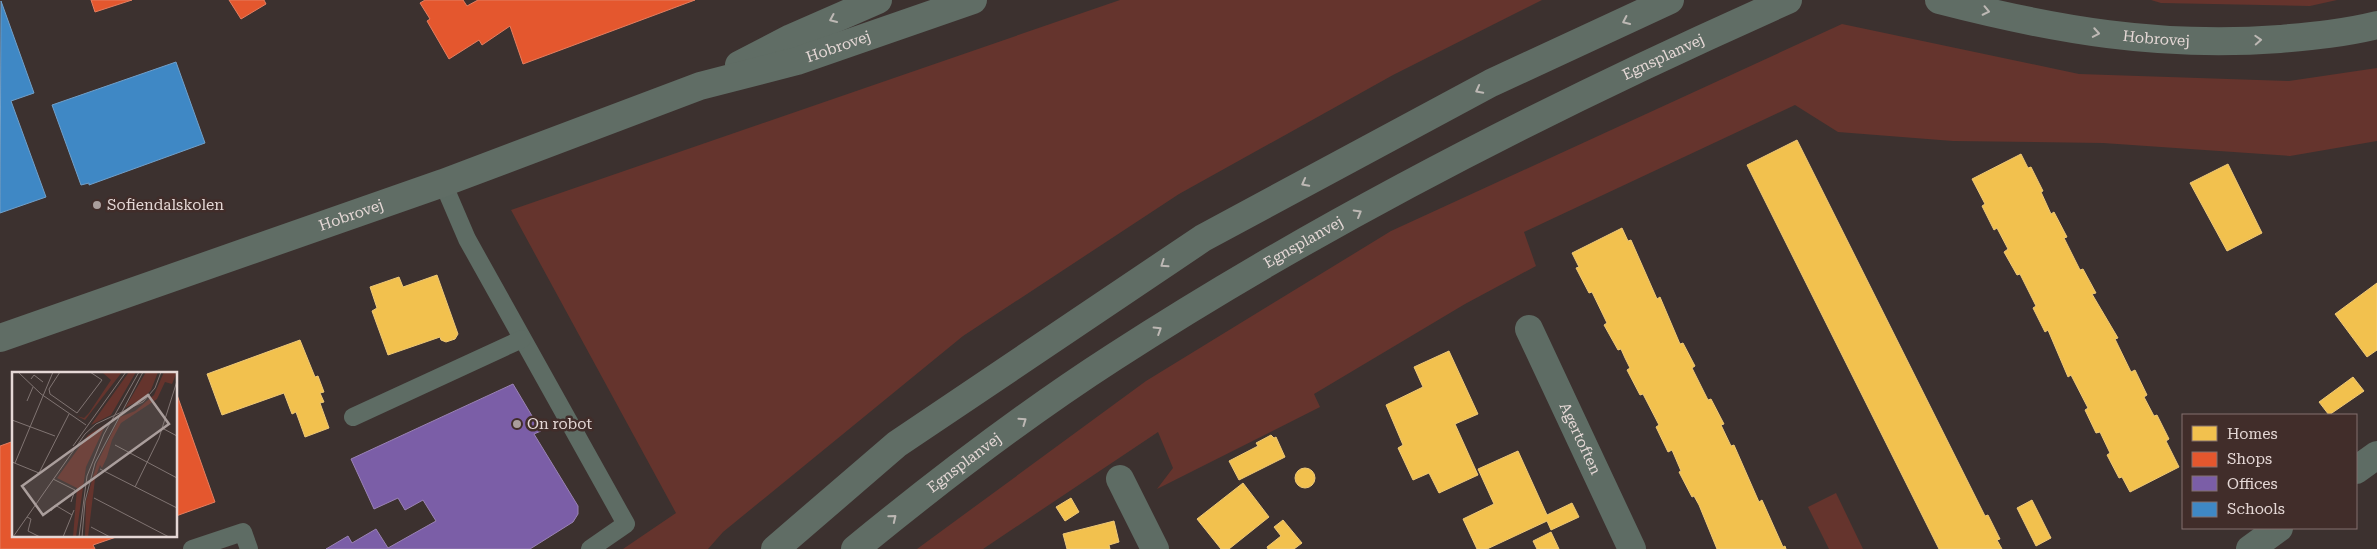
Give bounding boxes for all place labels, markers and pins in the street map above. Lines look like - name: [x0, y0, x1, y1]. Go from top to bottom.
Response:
- place label: Sofiendalskolen: [107, 196, 224, 214]
- marker: Sofiendalskolen: [91, 199, 103, 211]
- place label: On robot: [527, 415, 592, 433]
- marker: On robot: [511, 418, 523, 430]

